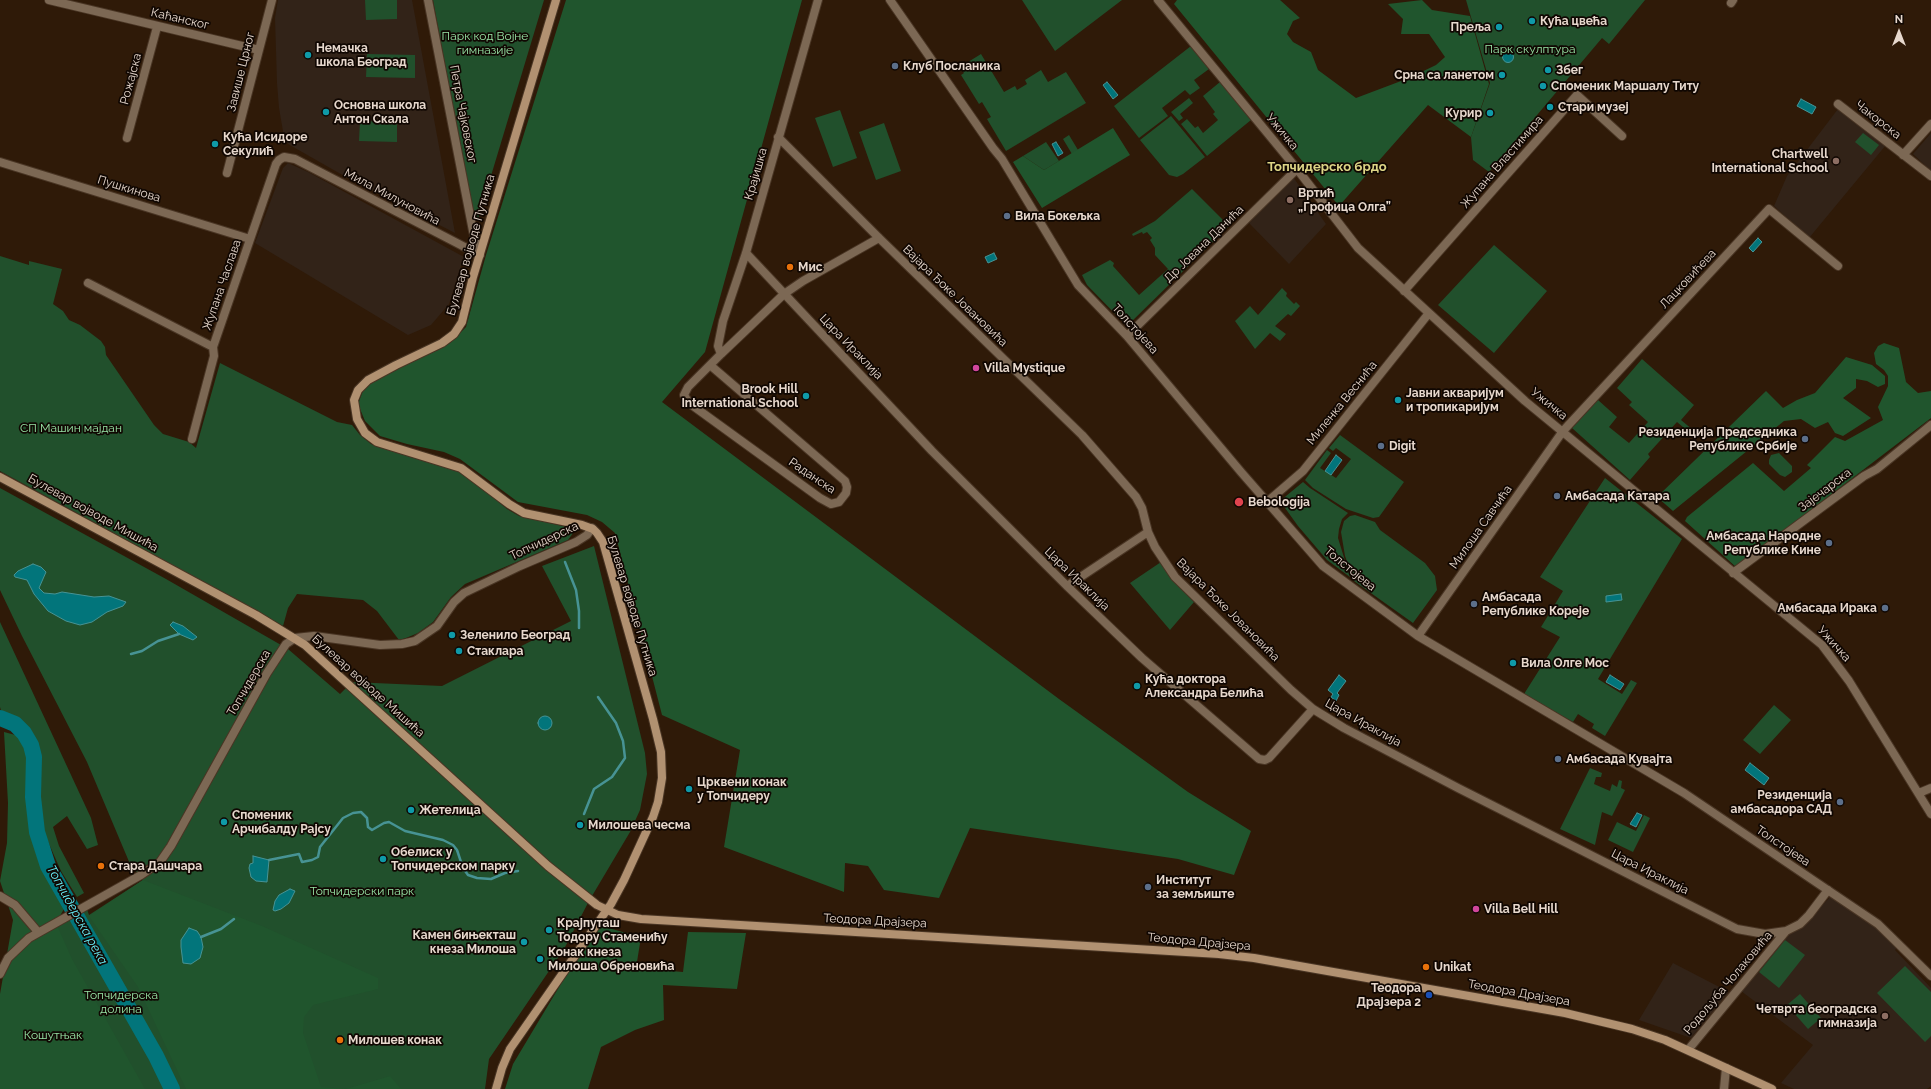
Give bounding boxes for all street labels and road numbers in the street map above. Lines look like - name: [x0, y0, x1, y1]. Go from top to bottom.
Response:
- street label: Каћанског: [150, 5, 210, 33]
- street label: Завише Црног: [224, 31, 258, 113]
- street label: Рожајска: [117, 52, 145, 106]
- street label: Петра Чајковског: [446, 64, 480, 164]
- street label: Чакорска: [1852, 98, 1904, 142]
- street label: Ужичка: [1263, 111, 1301, 153]
- street label: Жупана Властимира: [1458, 113, 1546, 211]
- street label: Крајишка: [742, 146, 770, 202]
- street label: Мила Милуновића: [342, 166, 442, 228]
- street label: Пушкинова: [96, 173, 162, 205]
- street label: Булевар војводе Путника: [444, 173, 498, 317]
- street label: Др Јована Данића: [1161, 202, 1247, 286]
- street label: Жупана Часлава: [200, 238, 244, 332]
- street label: Вајара Ђоке Јовановића: [900, 242, 1010, 350]
- street label: Лацковићева: [1657, 246, 1719, 312]
- street label: Толстојева: [1109, 301, 1161, 357]
- street label: Цара Ираклија: [816, 311, 886, 383]
- street label: Миленка Веснића: [1304, 358, 1380, 448]
- street label: Ужичка: [1528, 385, 1570, 423]
- street label: Раданска: [786, 455, 838, 497]
- street label: Зајечарска: [1796, 466, 1854, 514]
- street label: Булевар војводе Мишића: [25, 471, 161, 555]
- street label: Милоша Савчића: [1447, 482, 1515, 572]
- street label: Топчидерска: [507, 519, 581, 563]
- street label: Булевар војводе Путника: [604, 534, 660, 678]
- street label: Цара Ираклија: [1041, 544, 1113, 614]
- street label: Толстојева: [1321, 544, 1379, 594]
- street label: Вајара Ђоке Јовановића: [1174, 556, 1282, 664]
- street label: Ужичка: [1814, 623, 1854, 665]
- street label: Булевар војводе Мишића: [309, 632, 427, 740]
- street label: Топчидерска: [224, 647, 274, 719]
- street label: Цара Ираклија: [1322, 696, 1404, 750]
- street label: Толстојева: [1753, 823, 1813, 869]
- street label: Цара Ираклија: [1609, 846, 1691, 898]
- street label: Теодора Драјзера: [823, 911, 927, 931]
- street label: Родољуба Чолаковића: [1681, 929, 1775, 1037]
- street label: Теодора Драјзера: [1147, 930, 1251, 954]
- street label: Теодора Драјзера: [1467, 977, 1571, 1009]

